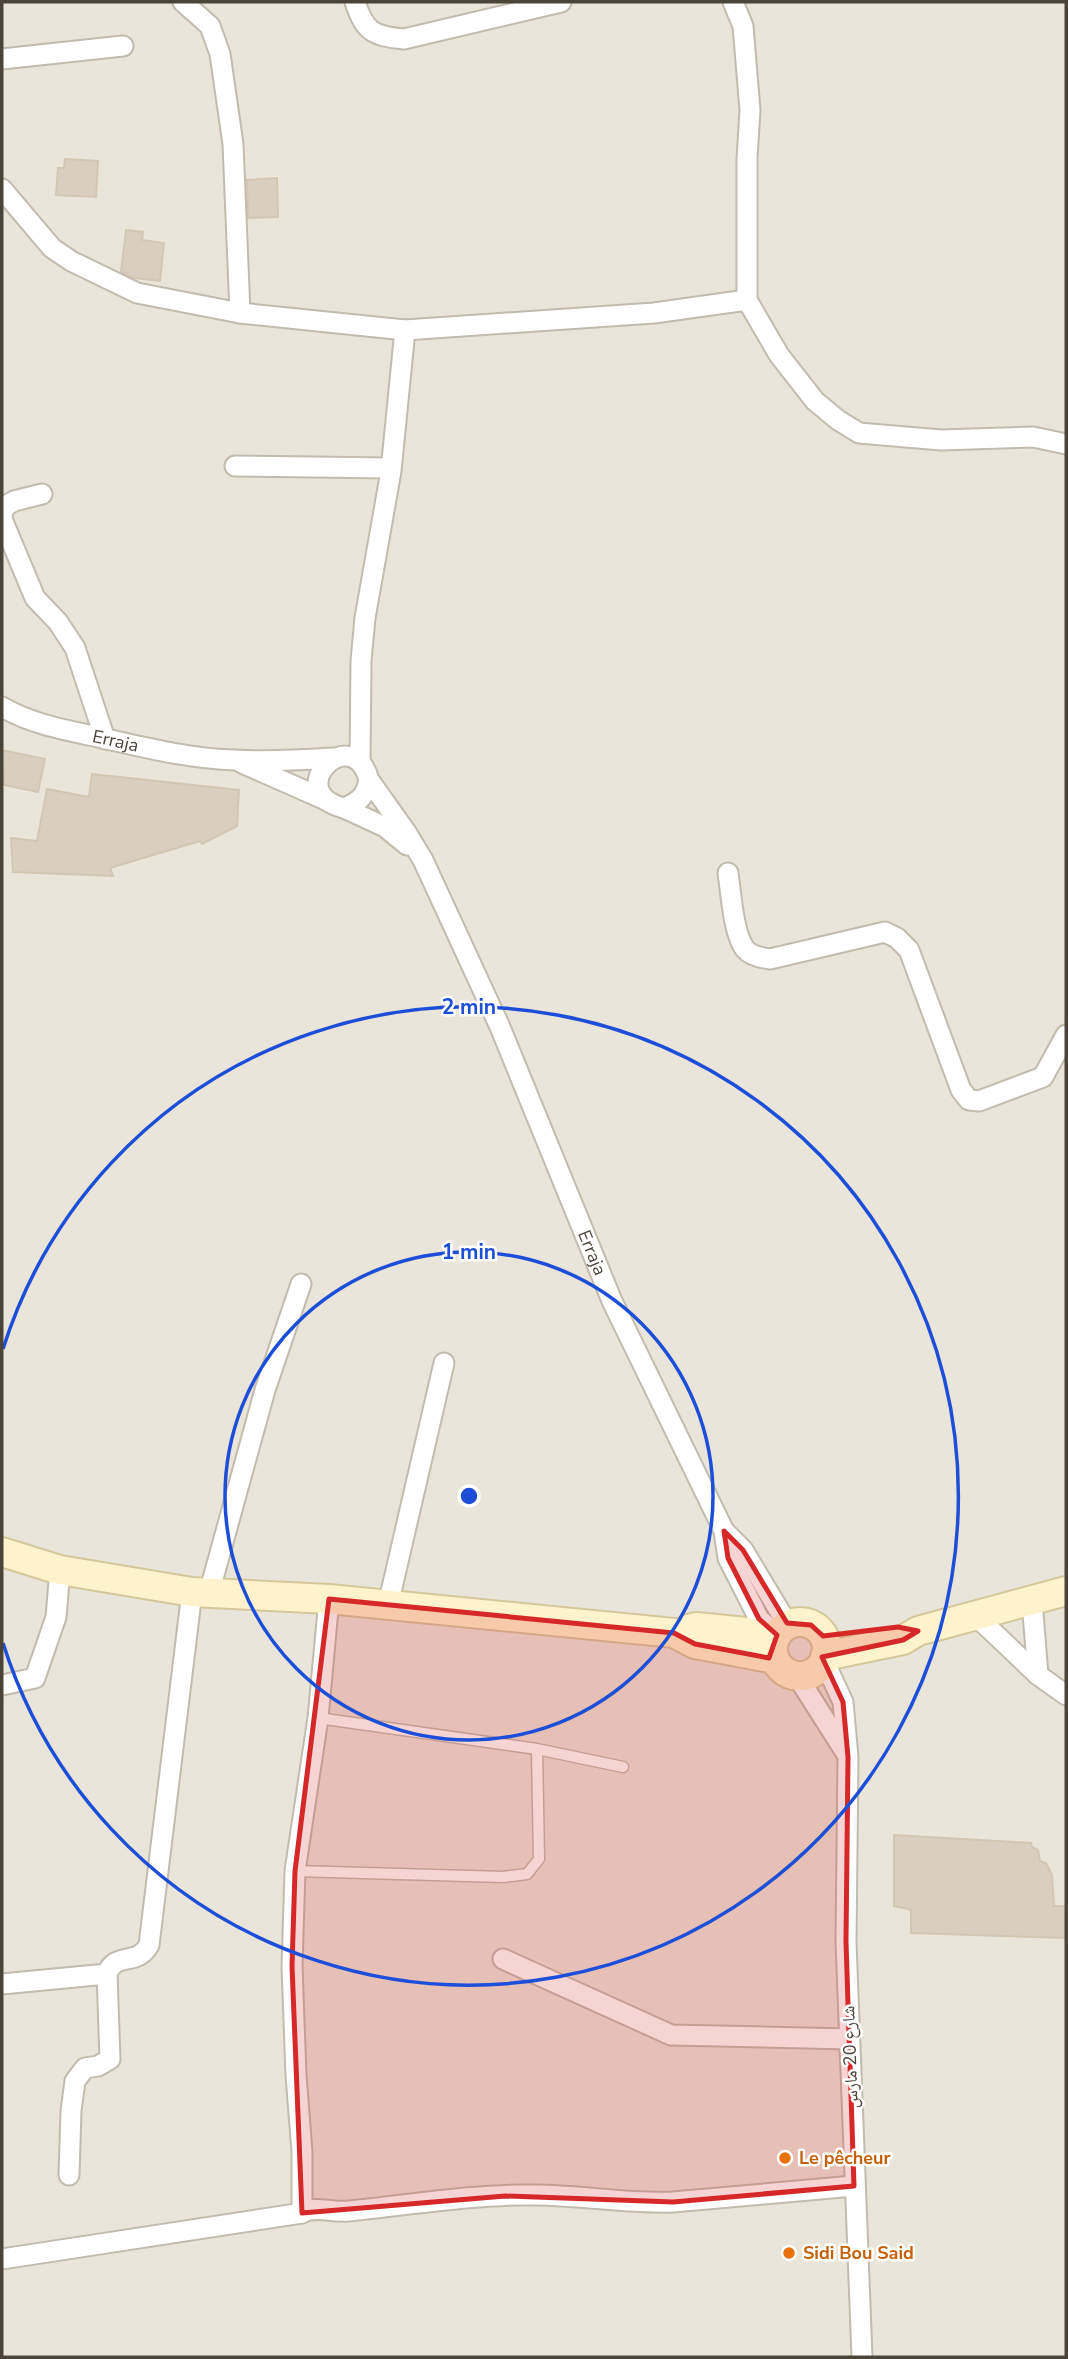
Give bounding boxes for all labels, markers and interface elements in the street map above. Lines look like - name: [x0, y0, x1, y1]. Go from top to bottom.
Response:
- street label: Erraja: [90, 724, 141, 758]
- text: 2 min: [442, 993, 496, 1021]
- street label: Erraja: [572, 1227, 612, 1279]
- text: 1 min: [442, 1238, 496, 1266]
- centre of rings: [457, 1484, 481, 1508]
- street label: شارع 20 مارس: [836, 2005, 864, 2109]
- place label: Le pêcheur: [799, 2146, 890, 2170]
- marker: Le pêcheur: [777, 2150, 793, 2166]
- place label: Sidi Bou Said: [803, 2241, 914, 2265]
- marker: Sidi Bou Said: [781, 2245, 797, 2261]

